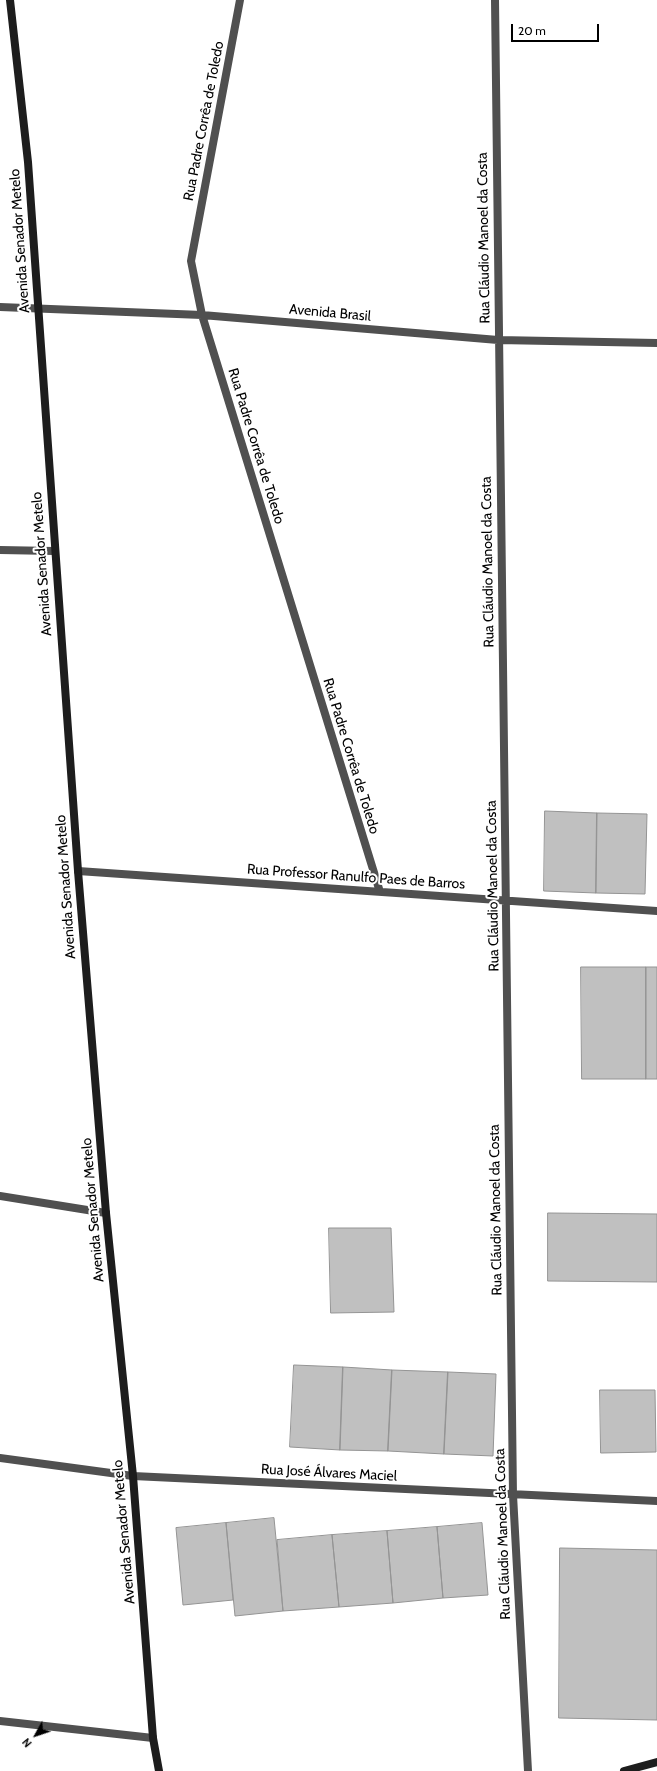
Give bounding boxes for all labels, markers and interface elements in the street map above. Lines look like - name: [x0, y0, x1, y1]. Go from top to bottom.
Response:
- scale bar: [513, 16, 601, 42]
- text: 20 m: [518, 23, 546, 38]
- street label: Rua Padre Corrêa de Toledo: [180, 40, 228, 202]
- street label: Rua Cláudio Manoel da Costa: [474, 152, 494, 324]
- street label: Avenida Senador Metelo: [7, 168, 33, 314]
- street label: Avenida Brasil: [288, 301, 372, 325]
- street label: Rua Padre Corrêa de Toledo: [224, 366, 288, 526]
- street label: Rua Cláudio Manoel da Costa: [478, 476, 498, 648]
- street label: Avenida Senador Metelo: [29, 491, 55, 637]
- street label: Rua Padre Corrêa de Toledo: [319, 676, 383, 836]
- street label: Rua Cláudio Manoel da Costa: [483, 800, 503, 972]
- street label: Avenida Senador Metelo: [53, 814, 79, 960]
- street label: Rua Professor Ranulfo Paes de Barros: [246, 861, 466, 893]
- street label: Rua Cláudio Manoel da Costa: [486, 1124, 506, 1296]
- street label: Avenida Senador Metelo: [78, 1137, 108, 1283]
- street label: Rua Cláudio Manoel da Costa: [492, 1448, 514, 1620]
- street label: Avenida Senador Metelo: [109, 1459, 139, 1605]
- street label: Rua José Álvares Maciel: [261, 1461, 397, 1485]
- north arrow: [16, 1715, 56, 1755]
- text: N: [19, 1735, 35, 1750]

